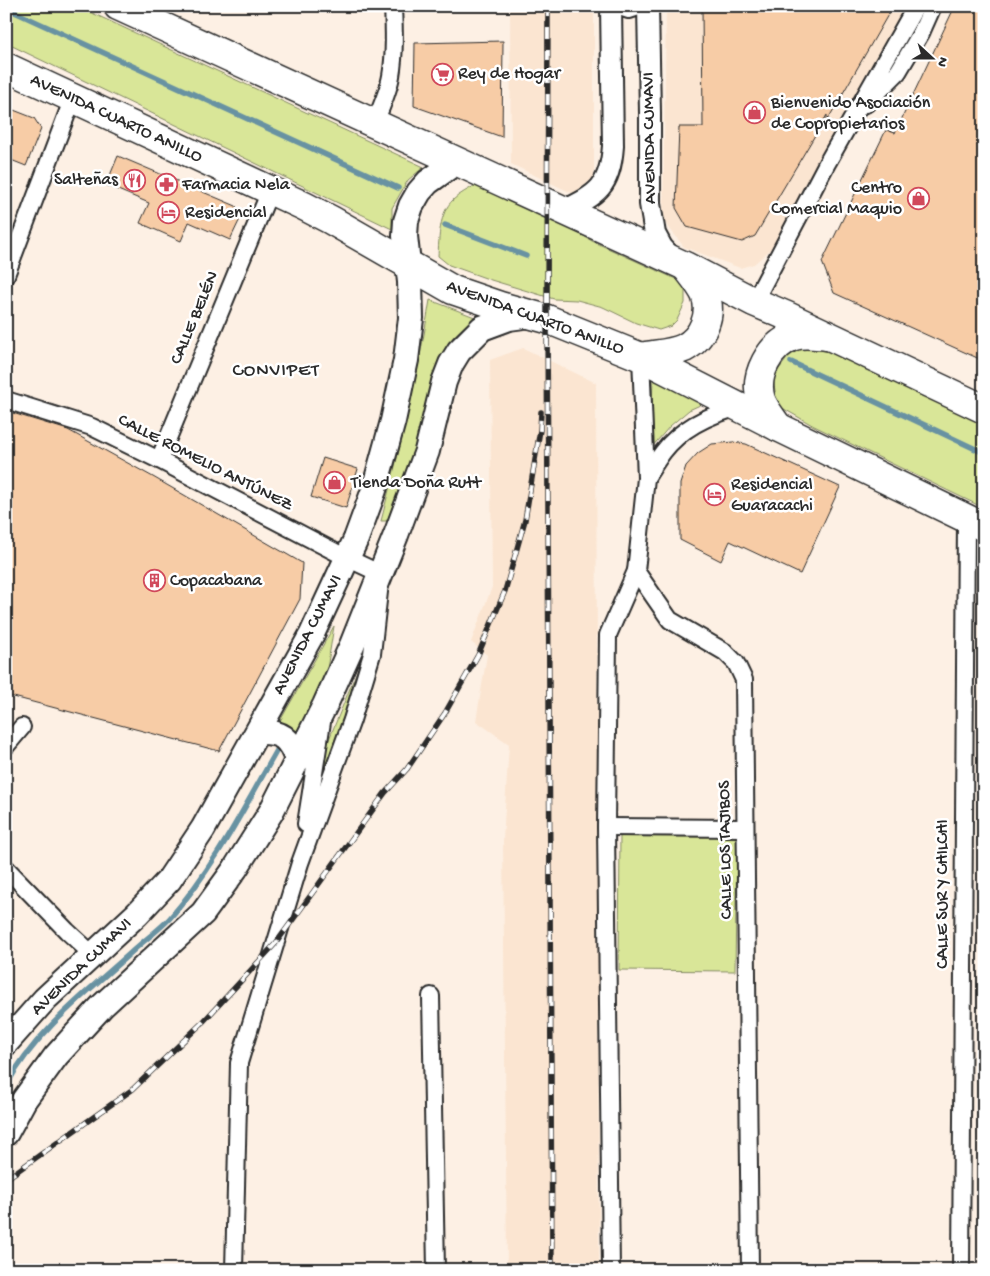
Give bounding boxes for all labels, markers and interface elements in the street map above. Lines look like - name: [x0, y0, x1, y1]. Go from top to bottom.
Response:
- north arrow: [908, 32, 958, 82]
- text: N: [932, 54, 951, 69]
- supermarket icon: Rey de Hogar: [430, 62, 454, 86]
- place label: Rey de Hogar: [458, 64, 562, 85]
- street label: AVENIDA CUARTO ANILLO: [27, 70, 206, 168]
- street label: AVENIDA CUMAVI: [638, 72, 662, 204]
- place label: Bienvenido Asociación de Copropietarios: [770, 93, 931, 135]
- shop icon: Bienvenido Asociación de Copropietarios: [743, 101, 767, 125]
- restaurant icon: Salteñas: [122, 168, 146, 192]
- place label: Salteñas: [54, 170, 119, 191]
- pharmacy icon: Farmacia Nela: [154, 173, 178, 197]
- place label: Farmacia Nela: [181, 175, 291, 196]
- place label: Centro Comercial Maquio: [771, 178, 902, 220]
- shop icon: Centro Comercial Maquio: [906, 186, 930, 210]
- hotel icon: Residencial: [157, 201, 181, 225]
- place label: Residencial: [185, 203, 267, 224]
- street label: CALLE BELÉN: [166, 268, 224, 368]
- street label: AVENIDA CUARTO ANILLO: [443, 276, 627, 360]
- district label: CONVIPET: [233, 360, 319, 383]
- street label: CALLE ROMELIO ANTÚNEZ: [114, 410, 296, 516]
- shop icon: Tienda Doña Rutt: [323, 471, 347, 495]
- place label: Tienda Doña Rutt: [350, 473, 483, 494]
- place label: Residencial Guaracachi: [731, 475, 813, 517]
- hotel icon: Residencial Guaracachi: [703, 483, 727, 507]
- building icon: Copacabana: [142, 569, 166, 593]
- place label: Copacabana: [170, 571, 263, 592]
- street label: AVENIDA CUMAVI: [269, 571, 347, 699]
- street label: CALLE LOS TAJIBOS: [714, 780, 738, 920]
- street label: CALLE SUR Y CHILCHI: [933, 819, 954, 969]
- street label: AVENIDA CUMAVI: [27, 914, 137, 1020]

